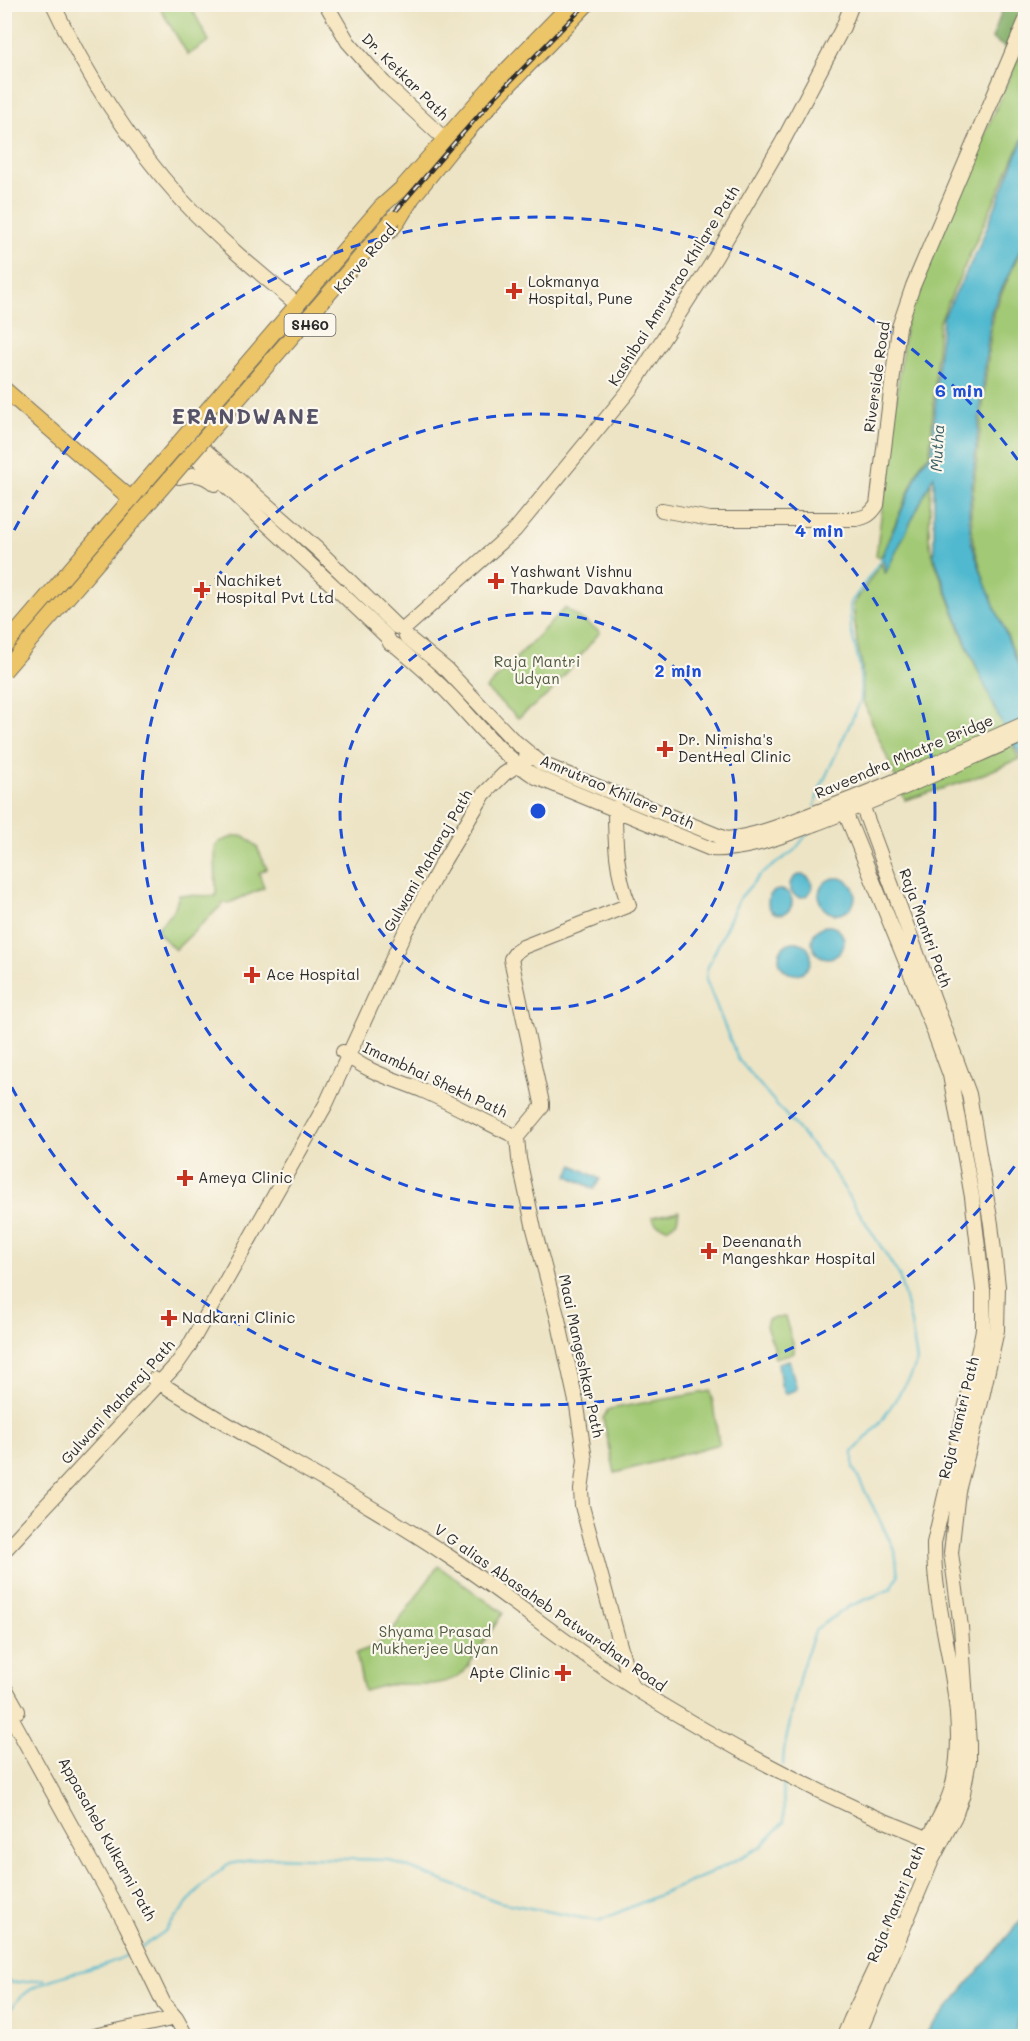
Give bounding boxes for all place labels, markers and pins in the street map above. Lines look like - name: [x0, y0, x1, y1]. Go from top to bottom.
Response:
- place label: Lokmanya Hospital, Pune: [528, 271, 633, 308]
- marker: Lokmanya Hospital, Pune: [505, 282, 523, 300]
- place label: Yashwant Vishnu Tharkude Davakhana: [510, 561, 664, 598]
- place label: Nachiket Hospital Pvt Ltd: [216, 570, 334, 607]
- marker: Yashwant Vishnu Tharkude Davakhana: [487, 572, 505, 590]
- marker: Nachiket Hospital Pvt Ltd: [193, 581, 211, 599]
- place label: Dr. Nimisha's DentHeal Clinic: [678, 729, 791, 766]
- marker: Dr. Nimisha's DentHeal Clinic: [656, 740, 674, 758]
- centre of rings: [528, 801, 548, 821]
- place label: Ace Hospital: [266, 964, 360, 984]
- marker: Ace Hospital: [243, 966, 261, 984]
- place label: Ameya Clinic: [198, 1167, 293, 1187]
- marker: Ameya Clinic: [176, 1169, 194, 1187]
- place label: Deenanath Mangeshkar Hospital: [722, 1231, 875, 1268]
- marker: Deenanath Mangeshkar Hospital: [700, 1242, 718, 1260]
- place label: Nadkarni Clinic: [182, 1307, 295, 1327]
- marker: Nadkarni Clinic: [160, 1309, 178, 1327]
- place label: Apte Clinic: [469, 1662, 550, 1682]
- marker: Apte Clinic: [554, 1664, 572, 1682]

